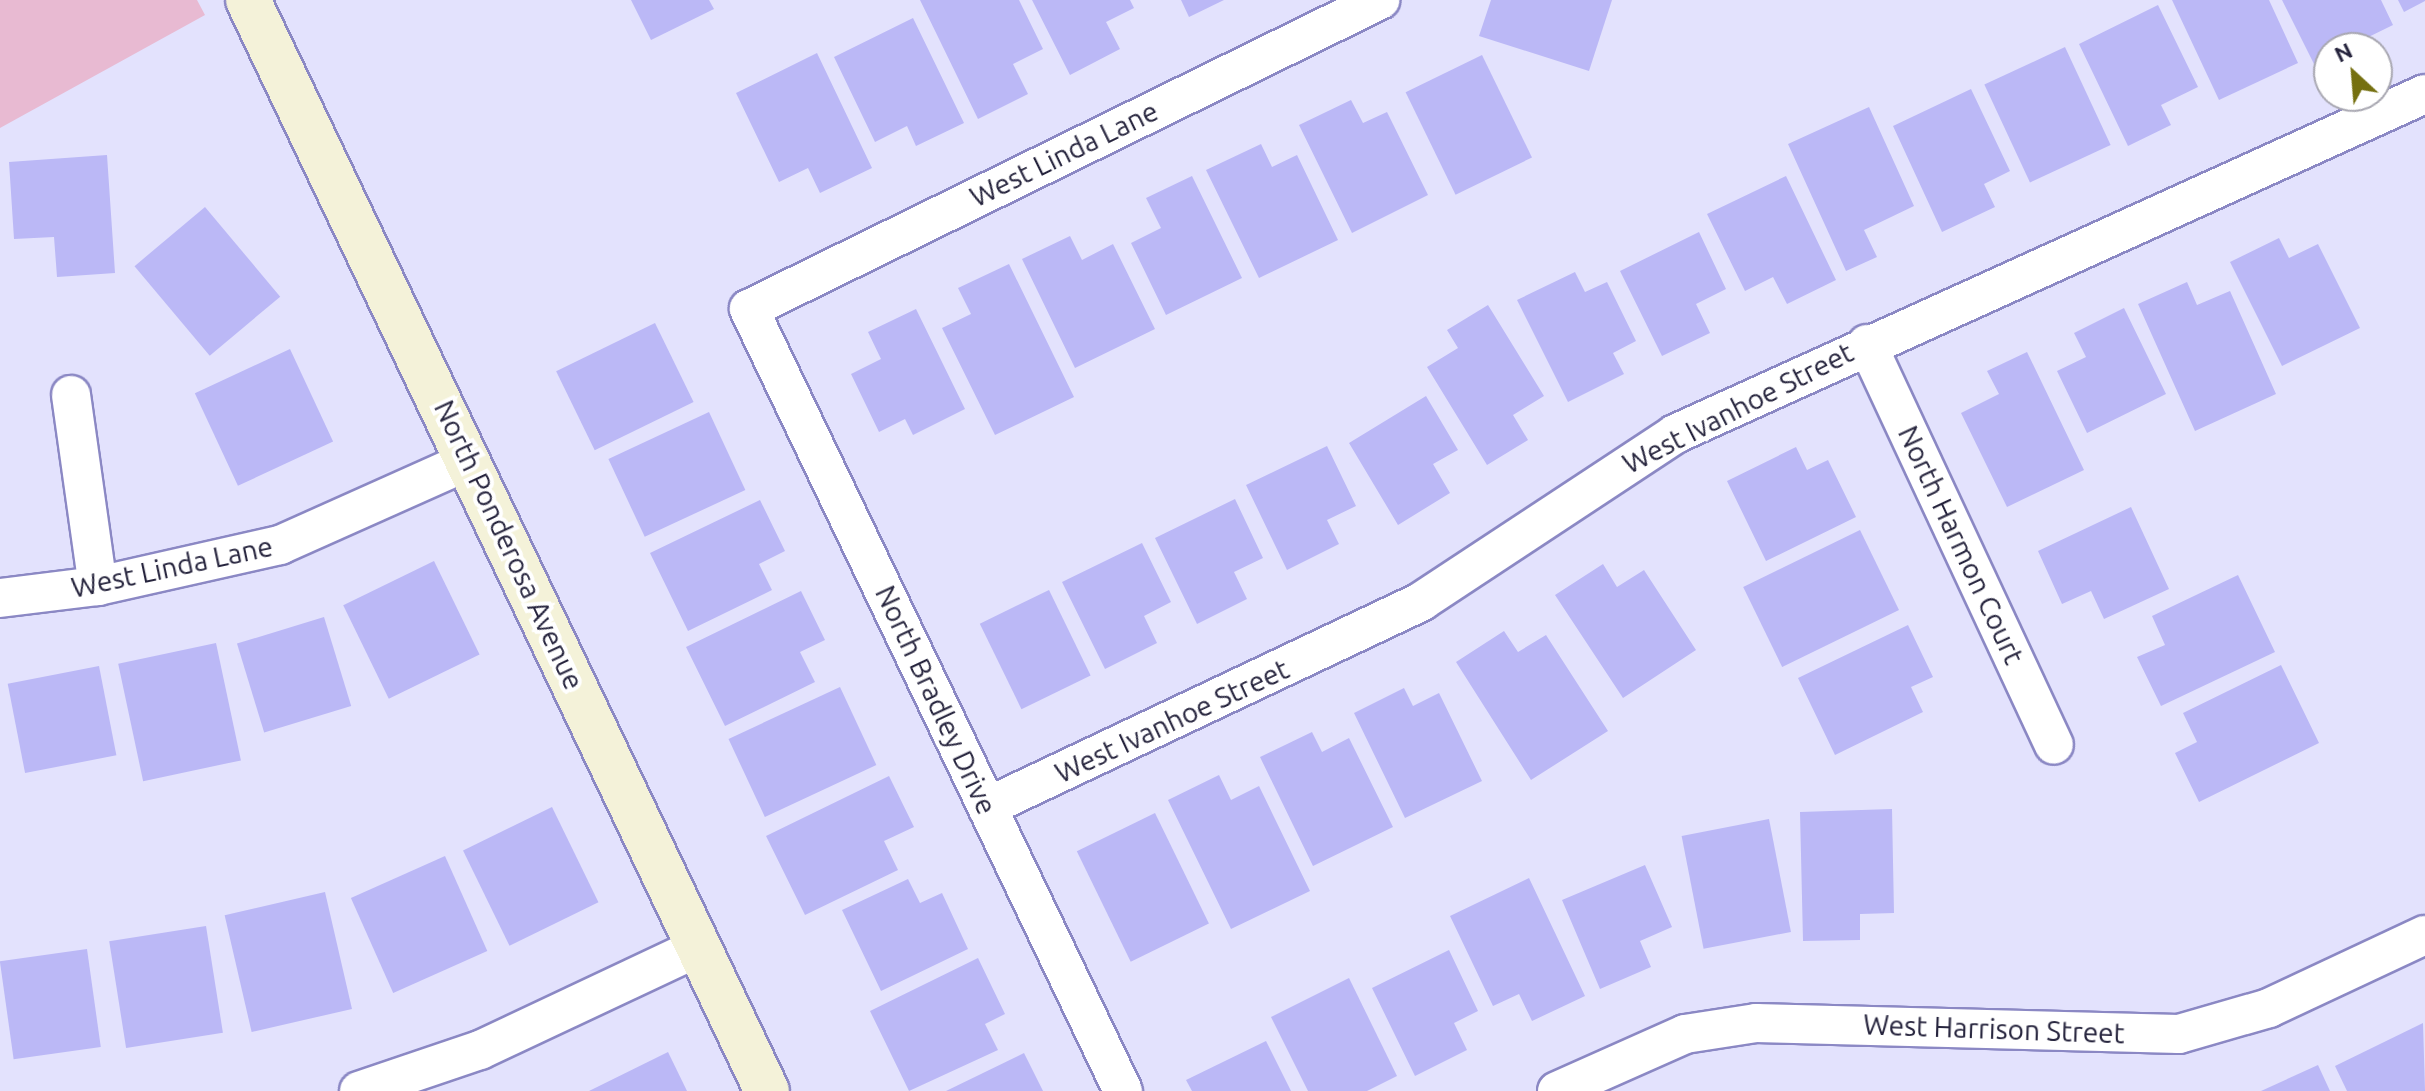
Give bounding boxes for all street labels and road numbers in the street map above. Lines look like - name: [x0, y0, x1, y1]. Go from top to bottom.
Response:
- street label: West Linda Lane: [965, 94, 1163, 214]
- street label: West Ivanhoe Street: [1617, 335, 1859, 481]
- street label: North Ponderosa Avenue: [427, 395, 591, 695]
- street label: North Harmon Court: [1891, 421, 2031, 669]
- street label: West Linda Lane: [68, 529, 276, 605]
- street label: North Bradley Drive: [868, 580, 1004, 820]
- street label: West Ivanhoe Street: [1050, 652, 1294, 790]
- street label: West Harrison Street: [1863, 1008, 2125, 1050]

